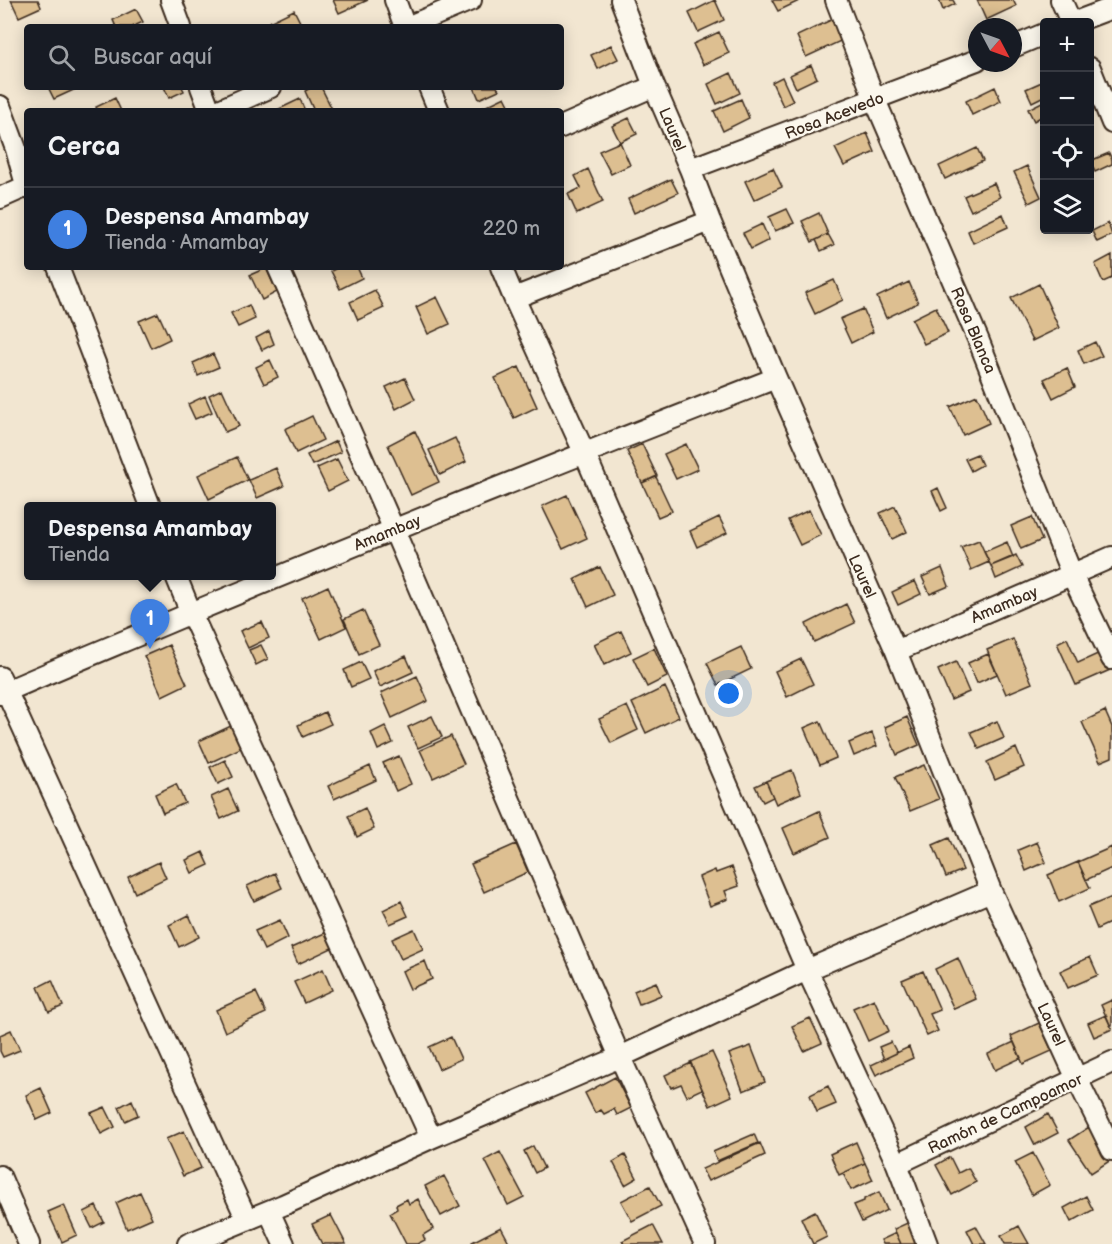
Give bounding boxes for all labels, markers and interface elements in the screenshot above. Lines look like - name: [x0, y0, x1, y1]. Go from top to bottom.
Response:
- north arrow: [968, 18, 1022, 72]
- map controls: [1040, 18, 1094, 234]
- button: +: [1040, 18, 1094, 72]
- search box: [24, 24, 564, 90]
- icon: search: [45, 41, 78, 74]
- text: Buscar aquí: [93, 44, 212, 71]
- button: −: [1040, 72, 1094, 126]
- street label: Rosa Acevedo: [782, 89, 887, 144]
- street label: Laurel: [654, 105, 689, 154]
- button: locate: [1040, 126, 1094, 180]
- text: Cerca: [48, 132, 120, 163]
- button: layers: [1040, 180, 1094, 234]
- text: Despensa Amambay: [105, 204, 309, 231]
- text: 1: [63, 217, 72, 241]
- text: 220 m: [483, 217, 540, 241]
- text: Tienda · Amambay: [105, 231, 268, 255]
- street label: Rosa Blanca: [946, 285, 999, 377]
- popup: [24, 502, 276, 580]
- street label: Amambay: [351, 511, 425, 555]
- text: Despensa Amambay: [48, 516, 252, 543]
- text: Tienda: [48, 543, 110, 567]
- street label: Laurel: [844, 552, 880, 601]
- street label: Amambay: [968, 583, 1042, 628]
- pin: 1: [130, 600, 170, 649]
- your location: [714, 679, 743, 708]
- street label: Laurel: [1032, 1000, 1069, 1049]
- street label: Ramón de Campoamor: [925, 1070, 1086, 1159]

